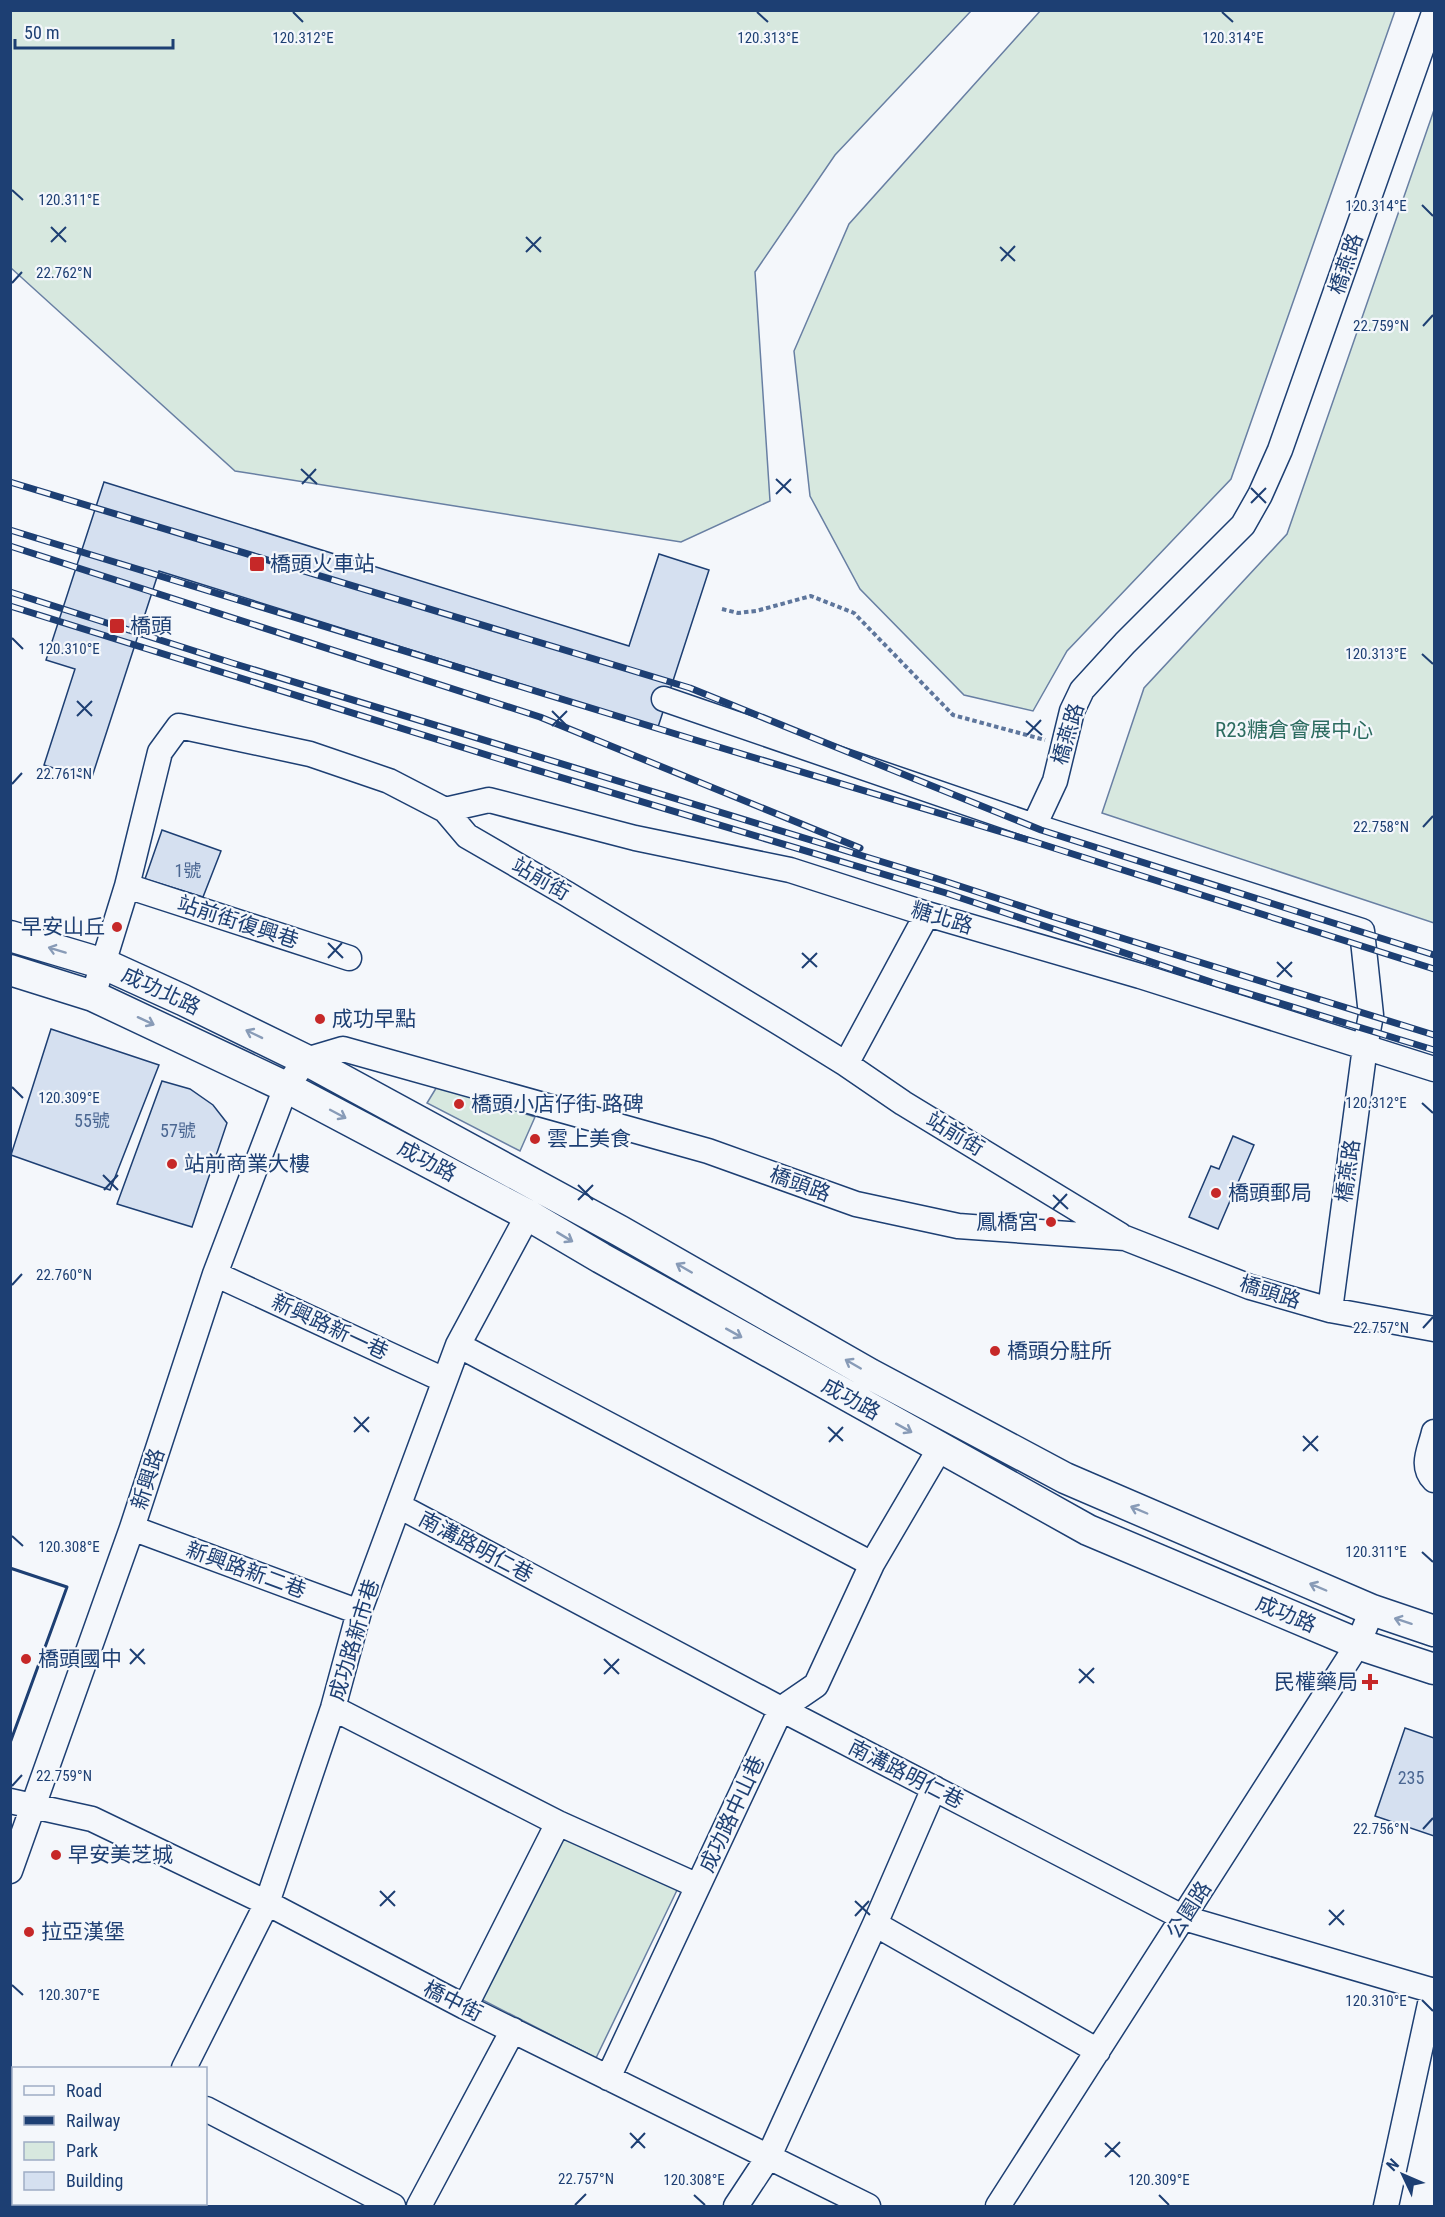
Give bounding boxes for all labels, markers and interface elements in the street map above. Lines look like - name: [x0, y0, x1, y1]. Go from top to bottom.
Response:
- scale bar: [15, 12, 172, 50]
- text: 50 m: [24, 22, 59, 43]
- text: 120.312°E: [272, 29, 334, 47]
- text: 120.313°E: [737, 29, 799, 47]
- text: 120.314°E: [1202, 29, 1264, 47]
- text: 120.311°E: [38, 191, 100, 209]
- text: 120.314°E: [1345, 197, 1407, 215]
- street label: 橋燕路: [1324, 230, 1368, 298]
- text: 22.762°N: [36, 264, 92, 282]
- text: 22.759°N: [1353, 317, 1409, 335]
- place label: 橋頭火車站: [270, 552, 375, 576]
- marker: 橋頭火車站: [248, 555, 266, 573]
- place label: 橋頭: [130, 614, 172, 638]
- marker: 橋頭: [108, 617, 126, 635]
- text: 120.310°E: [38, 640, 100, 658]
- text: 120.313°E: [1345, 645, 1407, 663]
- street label: 橋燕路: [1047, 700, 1089, 768]
- park label: R23糖倉會展中心: [1215, 718, 1373, 742]
- text: 22.761°N: [36, 765, 92, 783]
- text: 22.758°N: [1353, 818, 1409, 836]
- street label: 站前街: [508, 853, 574, 905]
- house number: 1號: [175, 860, 201, 881]
- street label: 站前街復興巷: [174, 891, 302, 953]
- street label: 糖北路: [908, 897, 976, 939]
- place label: 早安山丘: [21, 915, 105, 939]
- marker: 早安山丘: [110, 920, 124, 934]
- one-way arrow: [48, 944, 67, 955]
- street label: 成功北路: [118, 962, 204, 1020]
- place label: 成功早點: [332, 1007, 416, 1031]
- marker: 成功早點: [313, 1012, 327, 1026]
- one-way arrow: [136, 1015, 154, 1027]
- one-way arrow: [245, 1028, 263, 1040]
- text: 120.309°E: [38, 1089, 100, 1107]
- place label: 橋頭小店仔街 路碑: [471, 1092, 644, 1116]
- text: 120.312°E: [1345, 1094, 1407, 1112]
- marker: 橋頭小店仔街 路碑: [452, 1097, 466, 1111]
- street label: 站前街: [922, 1107, 988, 1161]
- one-way arrow: [328, 1109, 346, 1121]
- house number: 55號: [74, 1110, 110, 1131]
- house number: 57號: [160, 1120, 196, 1141]
- place label: 雲上美食: [547, 1127, 631, 1151]
- marker: 雲上美食: [528, 1132, 542, 1146]
- street label: 成功路: [394, 1136, 460, 1186]
- street label: 橋燕路: [1332, 1138, 1364, 1204]
- place label: 站前商業大樓: [184, 1152, 310, 1176]
- marker: 站前商業大樓: [165, 1157, 179, 1171]
- street label: 橋頭路: [766, 1162, 834, 1206]
- place label: 橋頭郵局: [1228, 1181, 1312, 1205]
- marker: 橋頭郵局: [1209, 1186, 1223, 1200]
- place label: 鳳橋宮: [976, 1210, 1039, 1234]
- marker: 鳳橋宮: [1044, 1215, 1058, 1229]
- one-way arrow: [556, 1231, 573, 1243]
- one-way arrow: [676, 1261, 693, 1273]
- text: 22.760°N: [36, 1266, 92, 1284]
- street label: 橋頭路: [1236, 1271, 1304, 1313]
- street label: 新興路新一巷: [268, 1289, 392, 1365]
- text: 22.757°N: [1353, 1319, 1409, 1337]
- one-way arrow: [725, 1328, 743, 1339]
- place label: 橋頭分駐所: [1007, 1339, 1112, 1363]
- marker: 橋頭分駐所: [988, 1344, 1002, 1358]
- one-way arrow: [845, 1358, 862, 1370]
- street label: 成功路: [818, 1373, 884, 1425]
- one-way arrow: [896, 1423, 913, 1435]
- street label: 新興路: [127, 1445, 169, 1513]
- one-way arrow: [1131, 1503, 1149, 1515]
- street label: 南溝路明仁巷: [415, 1507, 537, 1587]
- street label: 新興路新二巷: [183, 1537, 309, 1603]
- text: 120.308°E: [38, 1538, 100, 1556]
- text: 120.311°E: [1345, 1543, 1407, 1561]
- street label: 成功路新市巷: [324, 1576, 384, 1704]
- one-way arrow: [1310, 1581, 1328, 1592]
- street label: 成功路: [1252, 1591, 1320, 1637]
- one-way arrow: [1394, 1614, 1413, 1625]
- place label: 橋頭國中: [38, 1647, 122, 1671]
- marker: 橋頭國中: [19, 1652, 33, 1666]
- place label: 民權藥局: [1274, 1670, 1358, 1694]
- marker: 民權藥局: [1363, 1675, 1377, 1689]
- street label: 南溝路明仁巷: [844, 1735, 968, 1813]
- street label: 成功路中山巷: [694, 1752, 770, 1876]
- text: 22.759°N: [36, 1767, 92, 1785]
- house number: 235: [1398, 1767, 1424, 1788]
- text: 22.756°N: [1353, 1820, 1409, 1838]
- place label: 早安美芝城: [68, 1843, 173, 1867]
- marker: 早安美芝城: [49, 1848, 63, 1862]
- street label: 公園路: [1162, 1877, 1216, 1943]
- place label: 拉亞漢堡: [41, 1920, 125, 1944]
- marker: 拉亞漢堡: [22, 1925, 36, 1939]
- street label: 橋中街: [419, 1976, 487, 2026]
- text: 120.307°E: [38, 1986, 100, 2004]
- text: 120.310°E: [1345, 1992, 1407, 2010]
- legend: [12, 2067, 207, 2205]
- text: Road: [66, 2080, 102, 2101]
- text: Railway: [66, 2110, 121, 2131]
- text: Park: [66, 2140, 98, 2161]
- north arrow: [1373, 2145, 1433, 2205]
- text: N: [1382, 2155, 1403, 2175]
- text: Building: [66, 2170, 123, 2191]
- text: 22.757°N: [558, 2170, 614, 2188]
- text: 120.308°E: [663, 2171, 725, 2189]
- text: 120.309°E: [1128, 2171, 1190, 2189]

